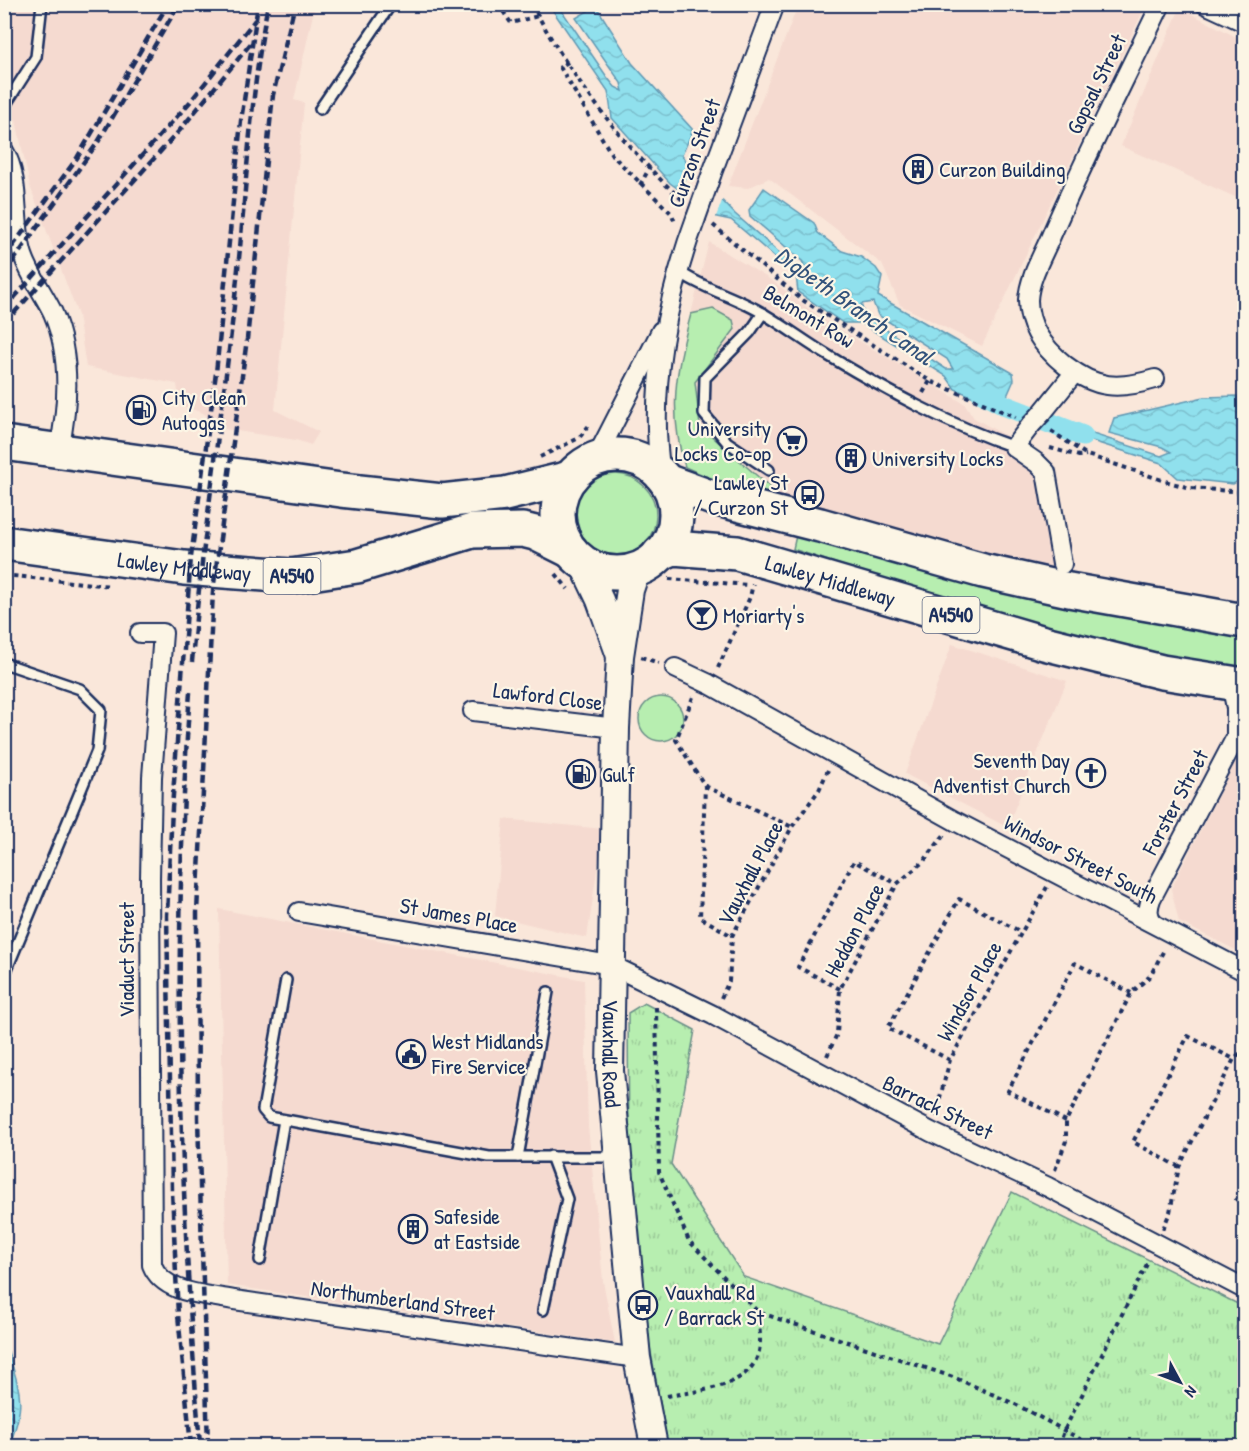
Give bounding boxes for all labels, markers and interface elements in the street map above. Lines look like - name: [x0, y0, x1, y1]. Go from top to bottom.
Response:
- street label: Gopsal Street: [1059, 28, 1133, 139]
- street label: Curzon Street: [660, 94, 728, 212]
- building icon: Curzon Building: [902, 153, 934, 185]
- place label: Curzon Building: [939, 154, 1066, 184]
- water label: Digbeth Branch Canal: [768, 239, 941, 374]
- street label: Belmont Row: [758, 277, 860, 355]
- place label: City Clean Autogas: [162, 382, 246, 437]
- fuel station icon: City Clean Autogas: [125, 394, 157, 426]
- place label: University Locks Co-op: [675, 413, 772, 468]
- supermarket icon: University Locks Co-op: [776, 425, 808, 457]
- building icon: University Locks: [835, 442, 867, 474]
- place label: University Locks: [872, 443, 1004, 473]
- place label: Lawley St / Curzon St: [693, 467, 788, 522]
- bus stop icon: Lawley St / Curzon St: [793, 479, 825, 511]
- street label: Lawley Middleway: [116, 544, 252, 588]
- street label: Lawley Middleway: [762, 547, 899, 614]
- road number: A4540: [264, 558, 320, 594]
- road number: A4540: [922, 597, 980, 633]
- bar icon: Moriarty's: [686, 599, 718, 631]
- place label: Moriarty's: [723, 600, 804, 630]
- street label: Lawford Close: [492, 674, 605, 718]
- street label: Forster Street: [1134, 744, 1215, 861]
- place label: Seventh Day Adventist Church: [933, 745, 1070, 800]
- church icon: Seventh Day Adventist Church: [1075, 757, 1107, 789]
- fuel station icon: Gulf: [565, 758, 597, 790]
- place label: Gulf: [602, 759, 635, 789]
- street label: Windsor Street South: [999, 807, 1163, 911]
- street label: Vauxhall Place: [710, 815, 790, 931]
- street label: Heddon Place: [817, 878, 891, 982]
- street label: St James Place: [398, 890, 520, 940]
- street label: Viaduct Street: [111, 902, 141, 1018]
- street label: Windsor Place: [929, 935, 1009, 1046]
- street label: Vauxhall Road: [595, 999, 628, 1109]
- place label: West Midlands Fire Service: [431, 1026, 543, 1081]
- public building icon: West Midlands Fire Service: [395, 1038, 427, 1070]
- street label: Barrack Street: [878, 1067, 999, 1147]
- place label: Safeside at Eastside: [434, 1201, 521, 1256]
- building icon: Safeside at Eastside: [397, 1213, 429, 1245]
- street label: Northumberland Street: [309, 1272, 497, 1328]
- place label: Vauxhall Rd / Barrack St: [664, 1277, 765, 1332]
- bus stop icon: Vauxhall Rd / Barrack St: [627, 1289, 659, 1321]
- north arrow: [1150, 1352, 1210, 1412]
- text: N: [1180, 1381, 1202, 1403]

